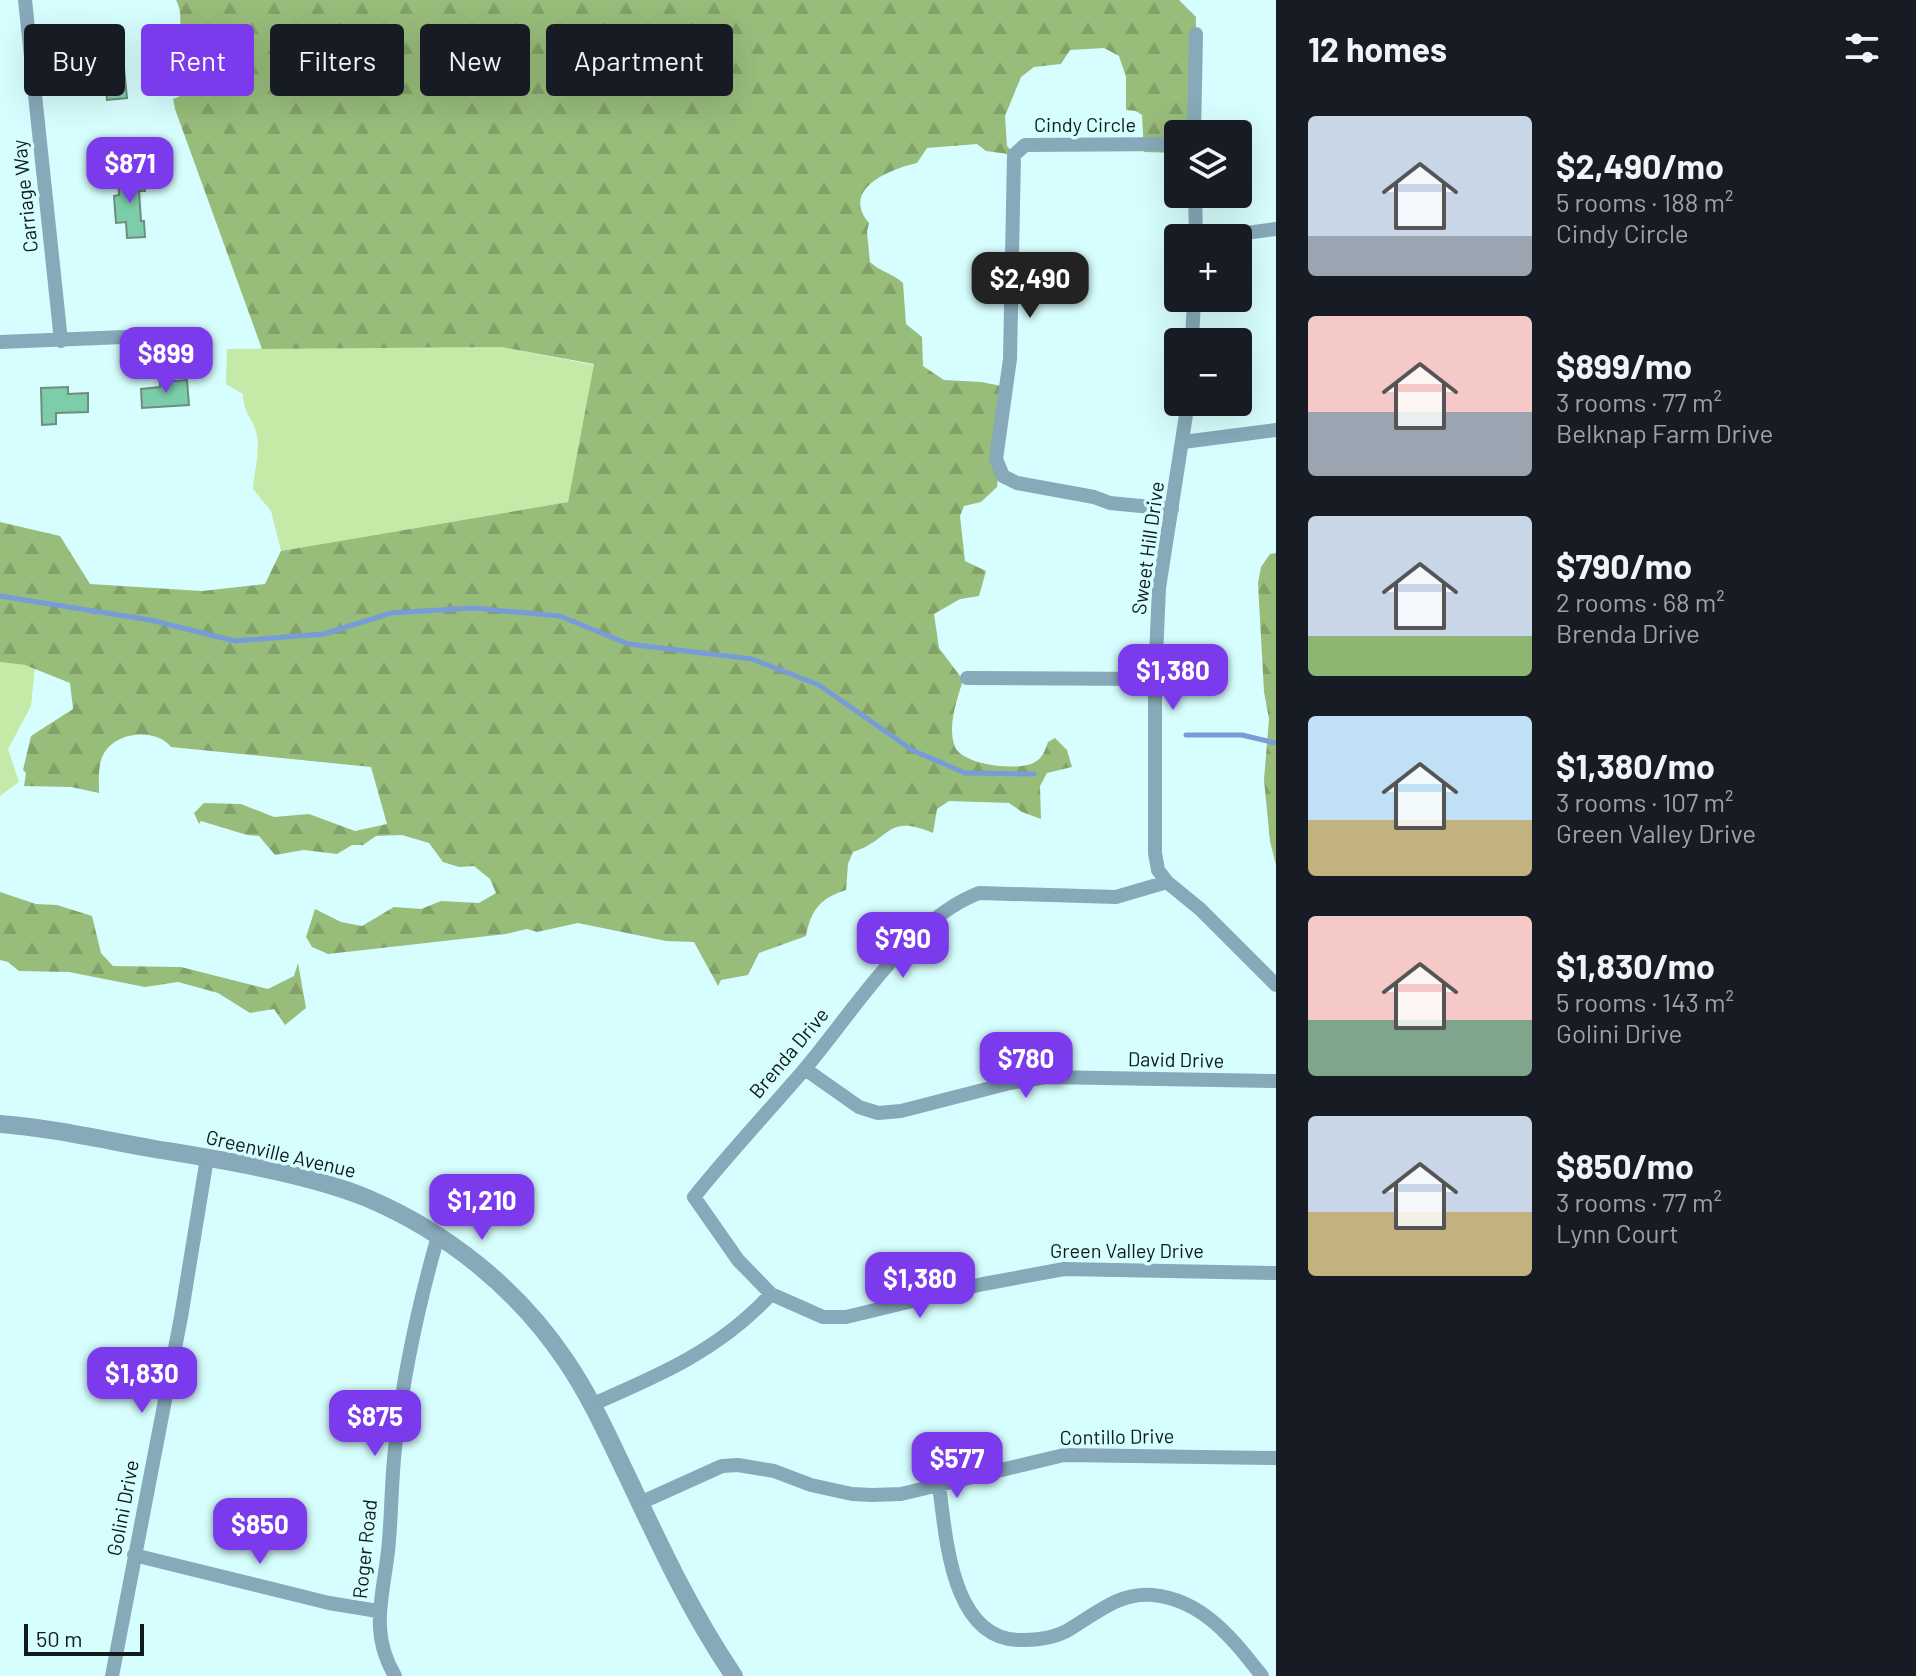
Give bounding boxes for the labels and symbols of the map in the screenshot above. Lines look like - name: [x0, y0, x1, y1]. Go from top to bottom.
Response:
- street label: Cindy Circle: [1034, 112, 1136, 136]
- pin: $871: [83, 137, 177, 205]
- street label: Carriage Way: [6, 138, 42, 254]
- pin: $2,490: [965, 252, 1095, 320]
- pin: $899: [119, 327, 213, 395]
- street label: Sweet Hill Drive: [1126, 480, 1168, 616]
- pin: $1,380: [1108, 644, 1238, 712]
- pin: $790: [856, 912, 950, 980]
- street label: Brenda Drive: [743, 1002, 833, 1102]
- pin: $780: [979, 1032, 1073, 1100]
- street label: David Drive: [1128, 1046, 1224, 1072]
- street label: Greenville Avenue: [204, 1124, 359, 1182]
- pin: $1,210: [417, 1174, 547, 1242]
- street label: Green Valley Drive: [1050, 1238, 1204, 1262]
- pin: $1,380: [855, 1252, 985, 1320]
- pin: $1,830: [77, 1347, 207, 1415]
- pin: $875: [328, 1390, 422, 1458]
- street label: Contillo Drive: [1059, 1423, 1175, 1449]
- pin: $577: [910, 1432, 1004, 1500]
- street label: Golini Drive: [101, 1458, 143, 1558]
- pin: $850: [213, 1498, 307, 1566]
- street label: Roger Road: [347, 1498, 381, 1600]
- scale bar: [24, 1620, 144, 1656]

